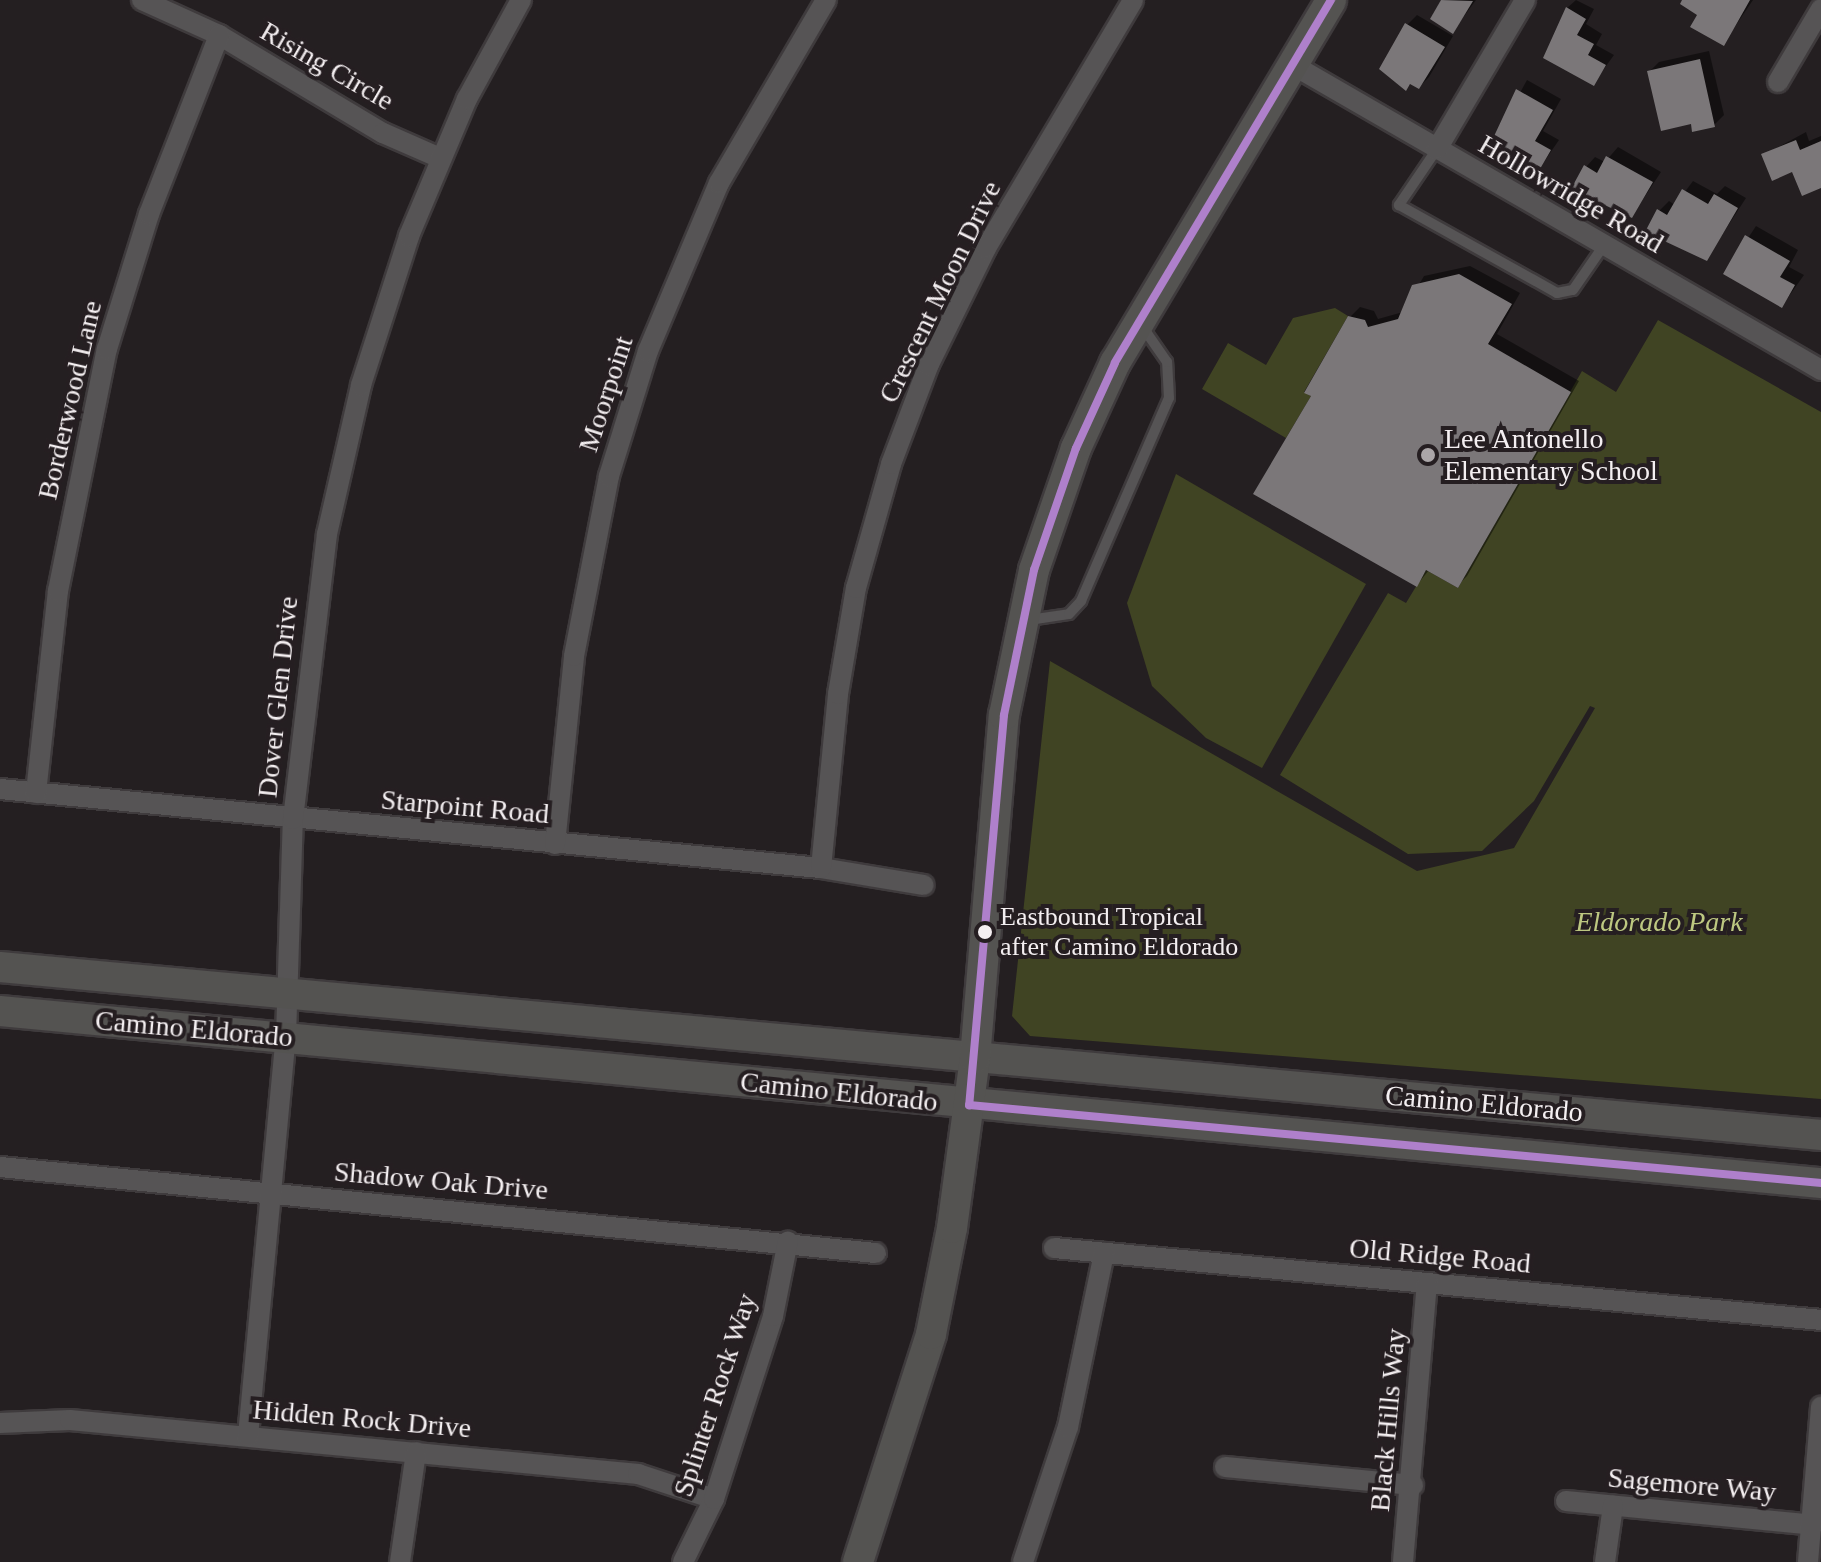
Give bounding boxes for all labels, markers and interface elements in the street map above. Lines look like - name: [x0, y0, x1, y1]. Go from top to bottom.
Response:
- street label: Rising Circle: [254, 14, 400, 118]
- street label: Hollowridge Road: [1473, 128, 1669, 260]
- street label: Crescent Moon Drive: [872, 176, 1008, 408]
- street label: Borderwood Lane: [31, 297, 109, 503]
- street label: Moorpoint: [572, 332, 640, 456]
- place label: Lee Antonello Elementary School: [1444, 422, 1658, 488]
- marker: Lee Antonello Elementary School: [1419, 446, 1437, 464]
- street label: Dover Glen Drive: [251, 595, 305, 799]
- street label: Starpoint Road: [379, 783, 551, 831]
- place label: Eastbound Tropical after Camino Eldorado: [1000, 901, 1238, 962]
- park label: Eldorado Park: [1575, 905, 1743, 939]
- marker: Eastbound Tropical after Camino Eldorado: [977, 924, 993, 940]
- street label: Camino Eldorado: [94, 1004, 294, 1054]
- street label: Camino Eldorado: [739, 1065, 939, 1119]
- street label: Camino Eldorado: [1384, 1079, 1584, 1129]
- street label: Shadow Oak Drive: [333, 1155, 549, 1207]
- street label: Old Ridge Road: [1348, 1231, 1532, 1281]
- street label: Splinter Rock Way: [666, 1289, 764, 1501]
- street label: Black Hills Way: [1363, 1327, 1413, 1513]
- street label: Hidden Rock Drive: [251, 1393, 473, 1445]
- street label: Sagemore Way: [1606, 1461, 1778, 1509]

